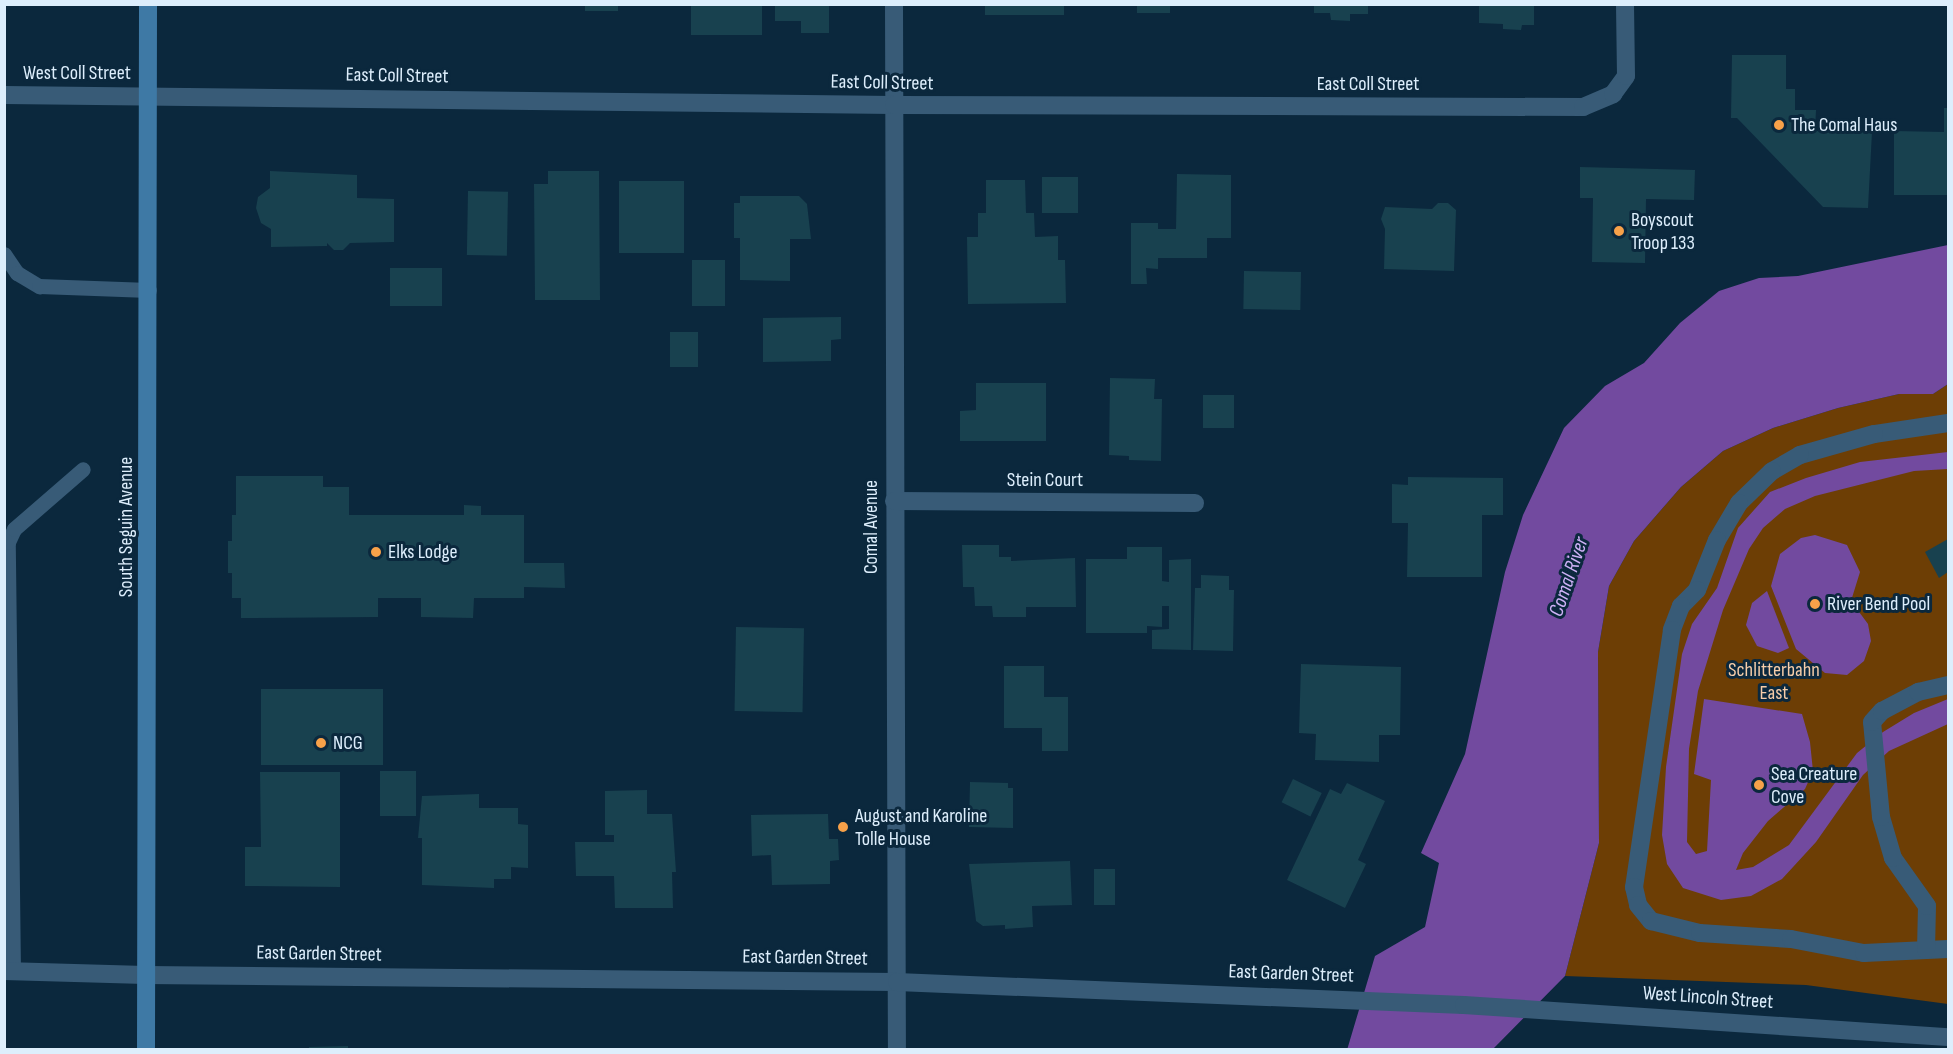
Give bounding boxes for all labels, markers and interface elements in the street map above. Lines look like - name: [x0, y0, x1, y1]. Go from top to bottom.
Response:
- street label: West Coll Street: [23, 61, 131, 85]
- street label: East Coll Street: [345, 63, 449, 89]
- street label: East Coll Street: [830, 70, 934, 96]
- street label: East Coll Street: [1317, 72, 1419, 96]
- place label: The Comal Haus: [1791, 113, 1897, 137]
- marker: The Comal Haus: [1772, 118, 1786, 132]
- place label: Boyscout Troop 133: [1631, 208, 1695, 255]
- marker: Boyscout Troop 133: [1612, 224, 1626, 238]
- street label: South Seguin Avenue: [114, 457, 138, 597]
- street label: Stein Court: [1007, 468, 1083, 492]
- street label: Comal Avenue: [859, 480, 883, 574]
- water label: Comal River: [1544, 534, 1594, 620]
- place label: Elks Lodge: [388, 540, 457, 564]
- marker: Elks Lodge: [369, 545, 383, 559]
- place label: River Bend Pool: [1827, 592, 1930, 616]
- marker: River Bend Pool: [1808, 597, 1822, 611]
- park label: Schlitterbahn East: [1728, 659, 1820, 706]
- place label: NCG: [333, 731, 363, 755]
- marker: NCG: [314, 736, 328, 750]
- place label: Sea Creature Cove: [1771, 762, 1857, 809]
- marker: Sea Creature Cove: [1752, 778, 1766, 792]
- place label: August and Karoline Tolle House: [855, 804, 987, 851]
- marker: August and Karoline Tolle House: [836, 820, 850, 834]
- street label: East Garden Street: [256, 941, 382, 967]
- street label: East Garden Street: [742, 945, 868, 971]
- street label: East Garden Street: [1228, 960, 1354, 988]
- street label: West Lincoln Street: [1642, 981, 1774, 1015]

